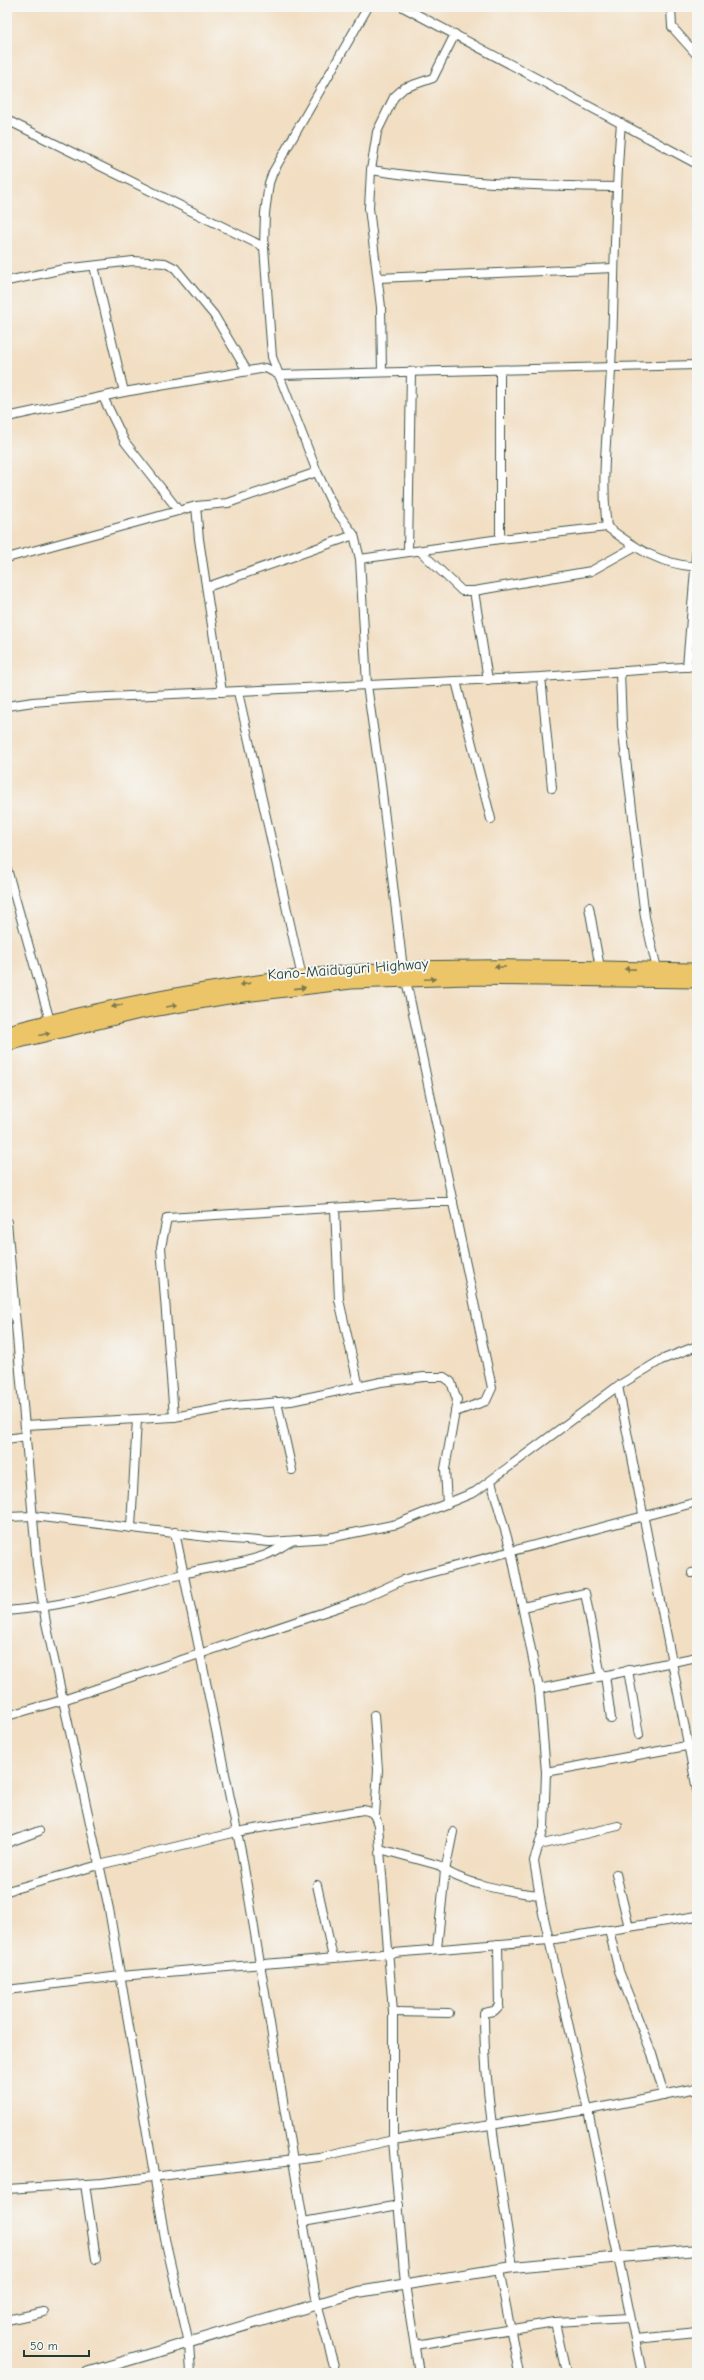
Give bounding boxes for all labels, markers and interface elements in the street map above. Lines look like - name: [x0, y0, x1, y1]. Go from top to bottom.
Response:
- street label: Kano-Maiduguri Highway: [267, 954, 429, 984]
- one-way arrow: [493, 964, 506, 970]
- one-way arrow: [624, 965, 636, 972]
- one-way arrow: [424, 975, 436, 982]
- one-way arrow: [239, 981, 251, 987]
- one-way arrow: [294, 985, 306, 991]
- one-way arrow: [111, 1003, 123, 1009]
- one-way arrow: [166, 1003, 178, 1009]
- one-way arrow: [39, 1031, 51, 1037]
- scale bar: [24, 2332, 89, 2358]
- text: 50 m: [30, 2339, 58, 2353]

